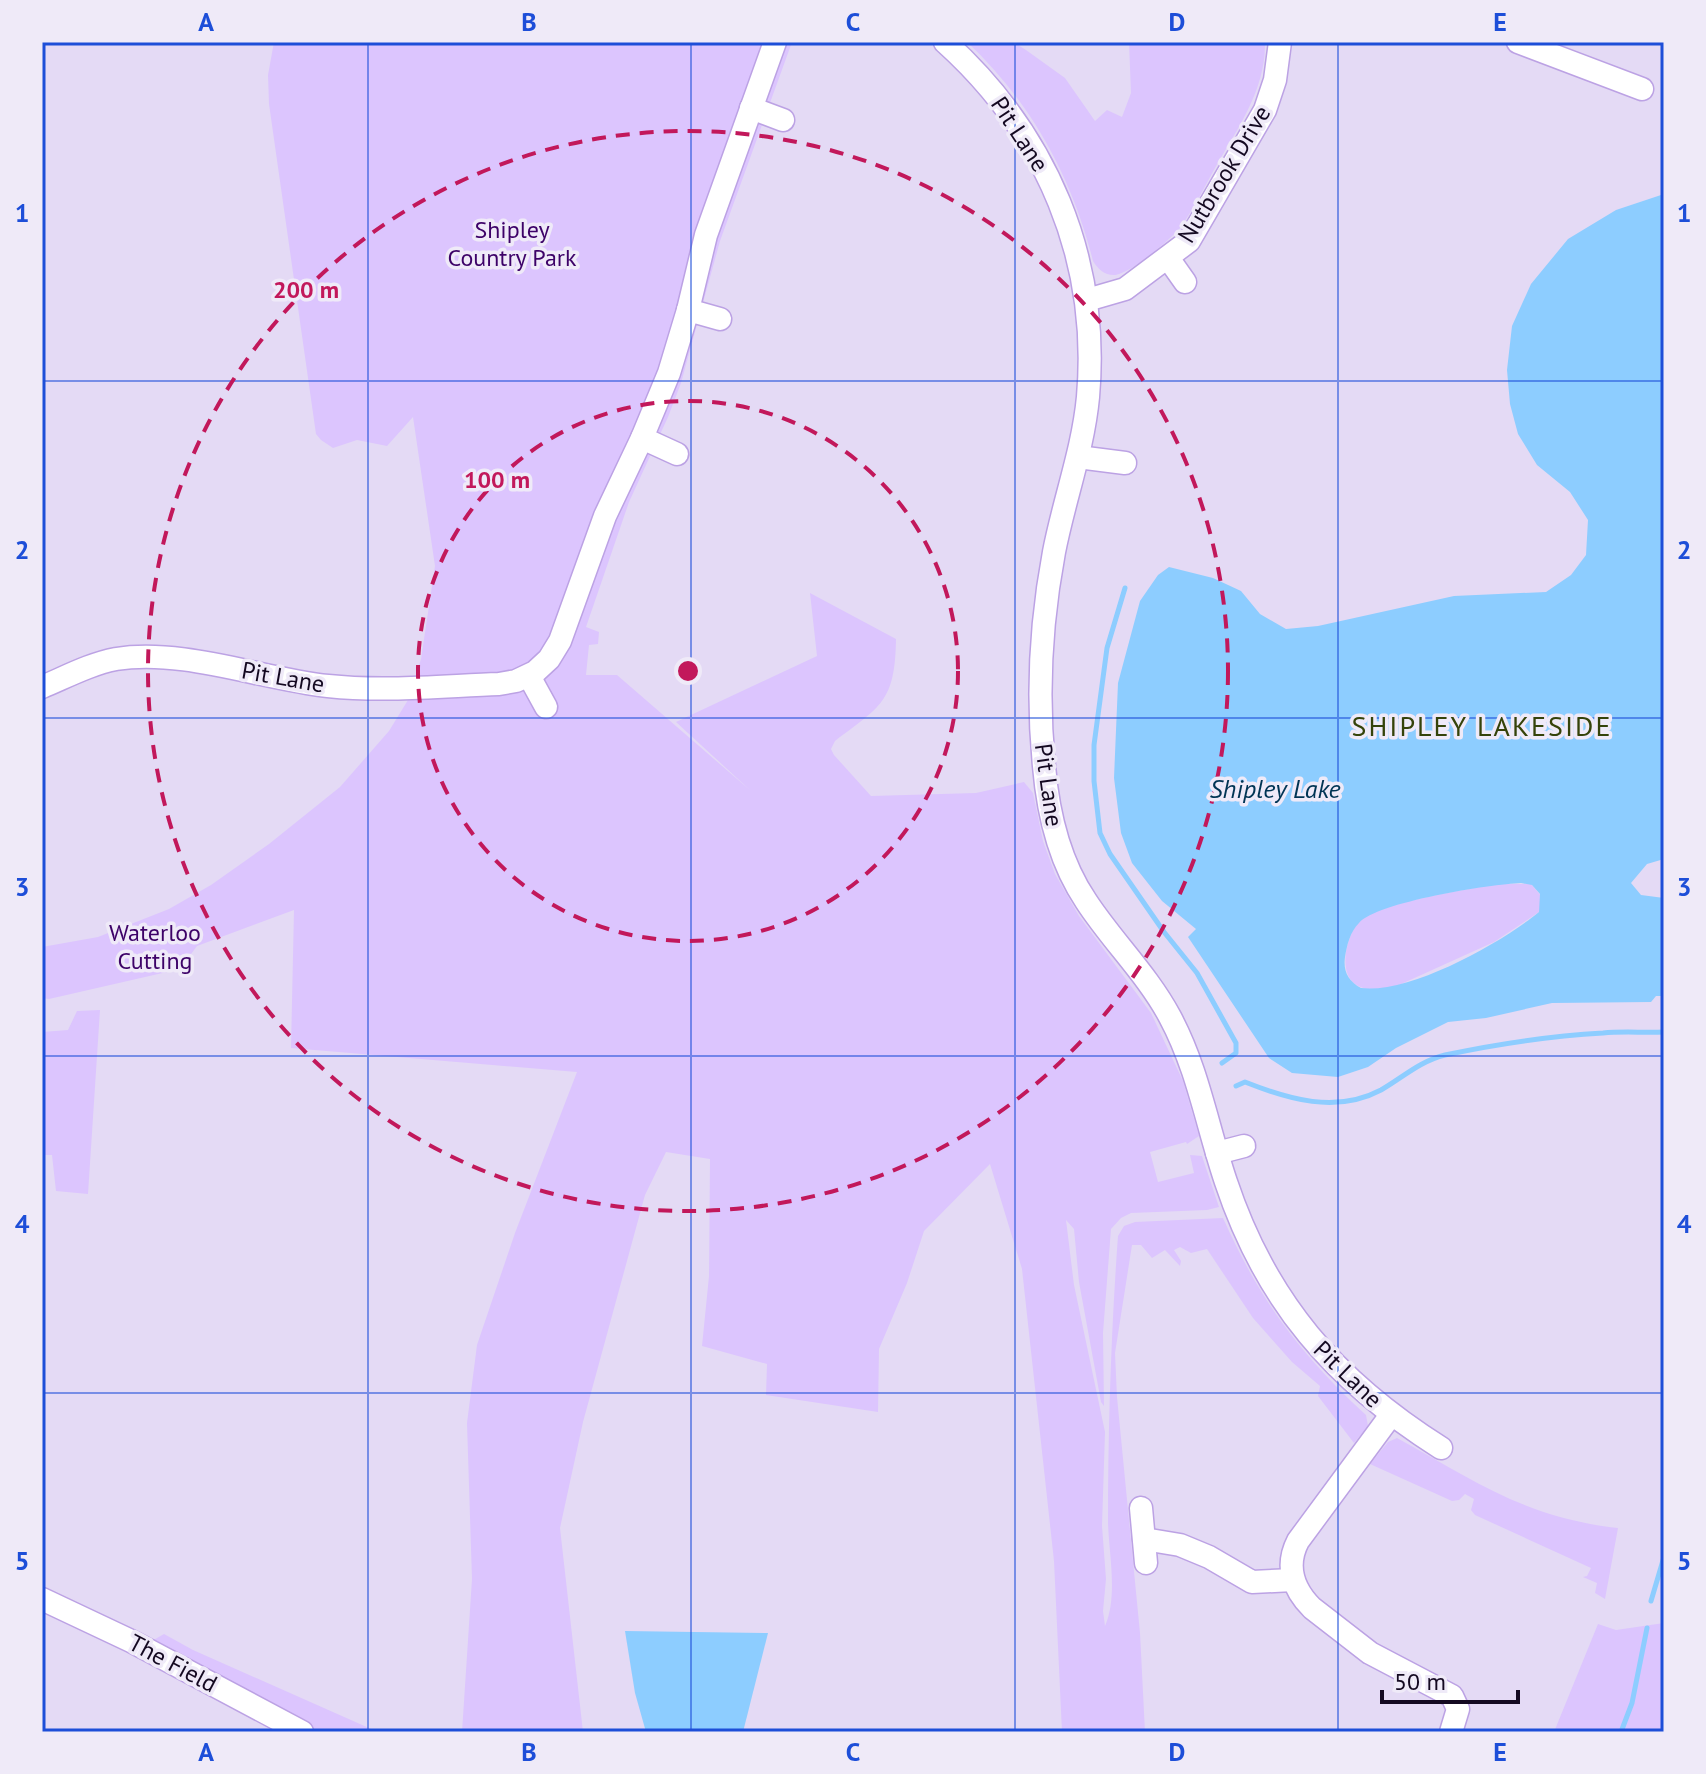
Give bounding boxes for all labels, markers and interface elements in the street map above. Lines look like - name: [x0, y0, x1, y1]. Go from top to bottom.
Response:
- text: A: [198, 5, 214, 38]
- text: B: [521, 5, 537, 38]
- text: C: [846, 5, 860, 38]
- text: D: [1169, 5, 1185, 38]
- text: E: [1493, 5, 1507, 38]
- street label: Pit Lane: [984, 91, 1056, 177]
- street label: Nutbrook Drive: [1171, 100, 1277, 248]
- text: 1: [15, 196, 29, 229]
- text: 1: [1677, 196, 1691, 229]
- park label: Shipley Country Park: [448, 214, 577, 273]
- text: 200 m: [273, 274, 339, 305]
- text: 100 m: [464, 464, 530, 495]
- text: 2: [15, 533, 29, 566]
- text: 2: [1677, 533, 1691, 566]
- street label: Pit Lane: [239, 654, 327, 700]
- centre of rings: [674, 657, 702, 685]
- district label: SHIPLEY LAKESIDE: [1352, 707, 1612, 744]
- street label: Pit Lane: [1028, 741, 1070, 829]
- water label: Shipley Lake: [1209, 772, 1341, 805]
- text: 3: [15, 870, 29, 903]
- text: 3: [1677, 870, 1691, 903]
- park label: Waterloo Cutting: [109, 917, 201, 976]
- text: 4: [15, 1207, 30, 1240]
- text: 4: [1677, 1207, 1692, 1240]
- street label: Pit Lane: [1307, 1334, 1389, 1414]
- text: 5: [15, 1544, 29, 1577]
- text: 5: [1677, 1544, 1691, 1577]
- street label: The Field: [123, 1627, 223, 1699]
- scale bar: [1382, 1654, 1518, 1704]
- text: 50 m: [1394, 1666, 1446, 1697]
- text: A: [198, 1735, 214, 1768]
- text: B: [521, 1735, 537, 1768]
- text: C: [846, 1735, 860, 1768]
- text: D: [1169, 1735, 1185, 1768]
- text: E: [1493, 1735, 1507, 1768]

